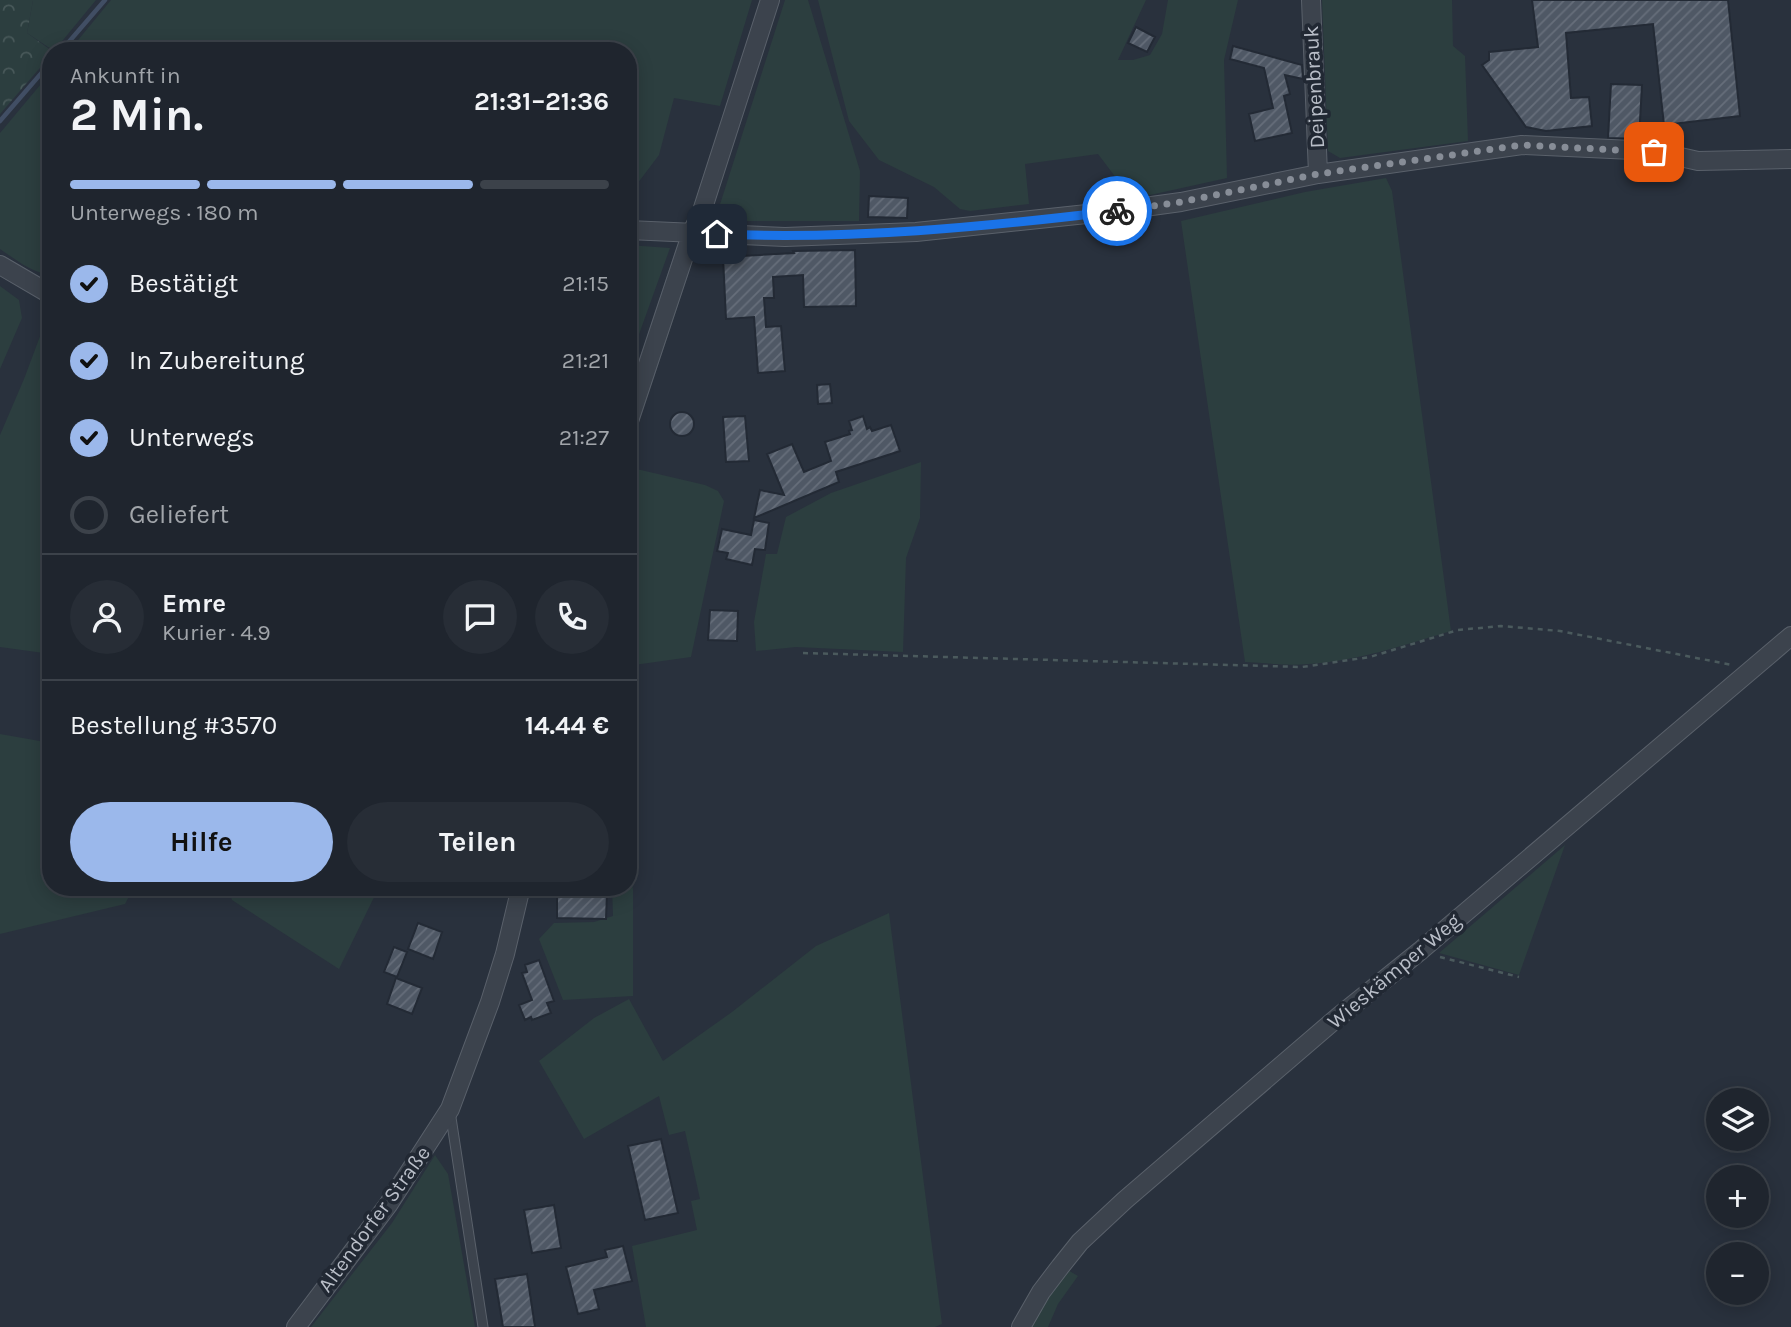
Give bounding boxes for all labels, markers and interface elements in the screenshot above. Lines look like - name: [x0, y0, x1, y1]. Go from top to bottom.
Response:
- street label: Deipenbrauk: [1299, 25, 1329, 149]
- text: Ankunft in: [70, 62, 181, 89]
- text: 21:31–21:36: [474, 86, 609, 117]
- text: 2 Min.: [70, 88, 203, 142]
- pin: [1624, 122, 1684, 182]
- icon: bag: [1635, 133, 1673, 171]
- courier: [1082, 176, 1152, 246]
- icon: bike: [1098, 192, 1136, 230]
- text: Unterwegs · 180 m: [70, 199, 259, 226]
- pin: [687, 204, 747, 264]
- icon: home: [698, 215, 736, 253]
- icon: check: [70, 265, 108, 303]
- text: Bestätigt: [129, 268, 238, 299]
- text: 21:15: [562, 270, 609, 297]
- icon: check: [70, 342, 108, 380]
- text: In Zubereitung: [129, 345, 304, 376]
- text: 21:21: [562, 347, 609, 374]
- icon: check: [70, 419, 108, 457]
- text: Unterwegs: [129, 422, 255, 453]
- text: 21:27: [559, 424, 609, 451]
- text: Geliefert: [129, 499, 229, 530]
- button: person: [70, 580, 144, 654]
- button: chat: [443, 580, 517, 654]
- button: phone: [535, 580, 609, 654]
- text: Emre: [162, 588, 226, 619]
- text: Kurier · 4.9: [162, 619, 271, 646]
- text: Bestellung #3570: [70, 710, 277, 741]
- text: 14.44 €: [525, 710, 609, 741]
- button: Hilfe: [70, 802, 333, 882]
- button: Teilen: [347, 802, 609, 882]
- street label: Wieskämper Weg: [1323, 908, 1466, 1034]
- map controls: [1706, 1088, 1769, 1305]
- button: layers: [1706, 1088, 1769, 1151]
- street label: Altendorfer Straße: [313, 1141, 435, 1297]
- button: +: [1706, 1165, 1769, 1228]
- button: −: [1706, 1242, 1769, 1305]

